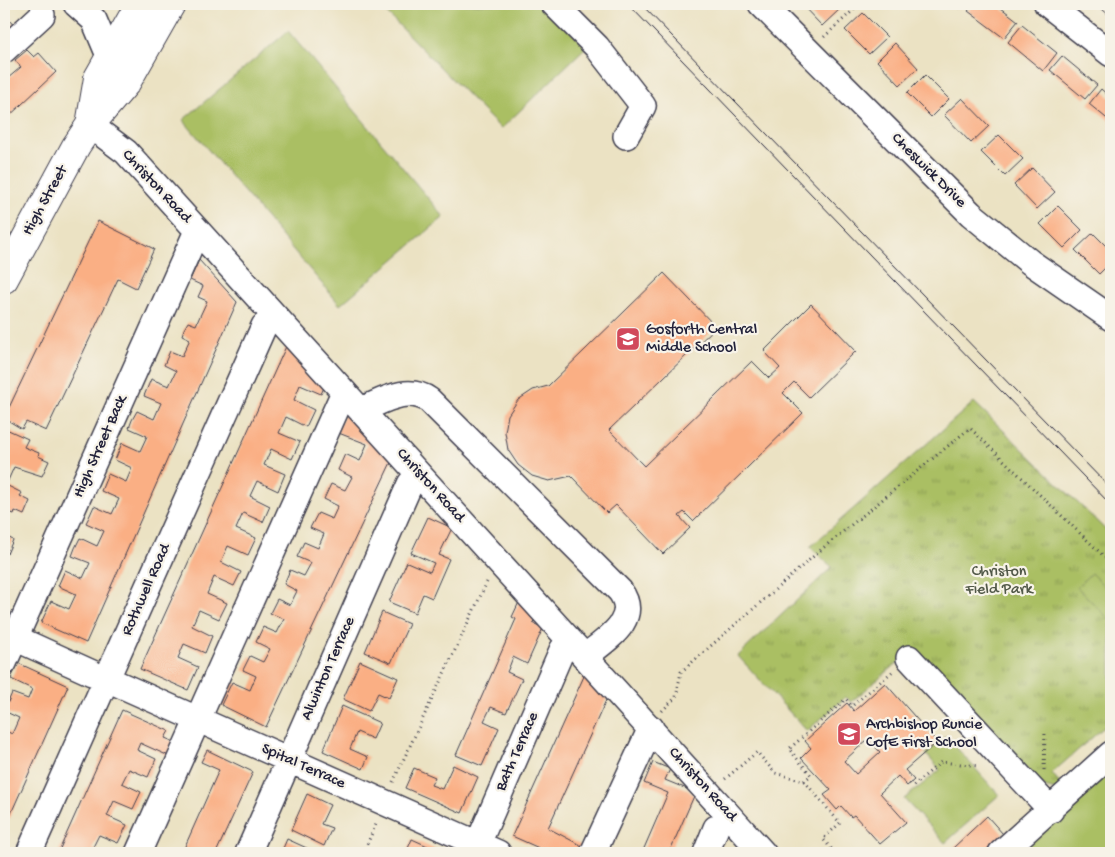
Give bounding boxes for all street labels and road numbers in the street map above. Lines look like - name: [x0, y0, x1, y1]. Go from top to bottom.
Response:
- street label: Cheswick Drive: [886, 129, 970, 213]
- street label: Christon Road: [117, 146, 196, 229]
- street label: High Street: [19, 162, 74, 239]
- street label: High Street Back: [70, 391, 133, 501]
- street label: Christon Road: [392, 445, 469, 528]
- street label: Rothwell Road: [118, 540, 176, 639]
- street label: Alwinton Terrace: [298, 614, 361, 724]
- street label: Bath Terrace: [492, 709, 544, 795]
- street label: Spital Terrace: [258, 740, 349, 794]
- street label: Christon Road: [664, 744, 741, 827]

